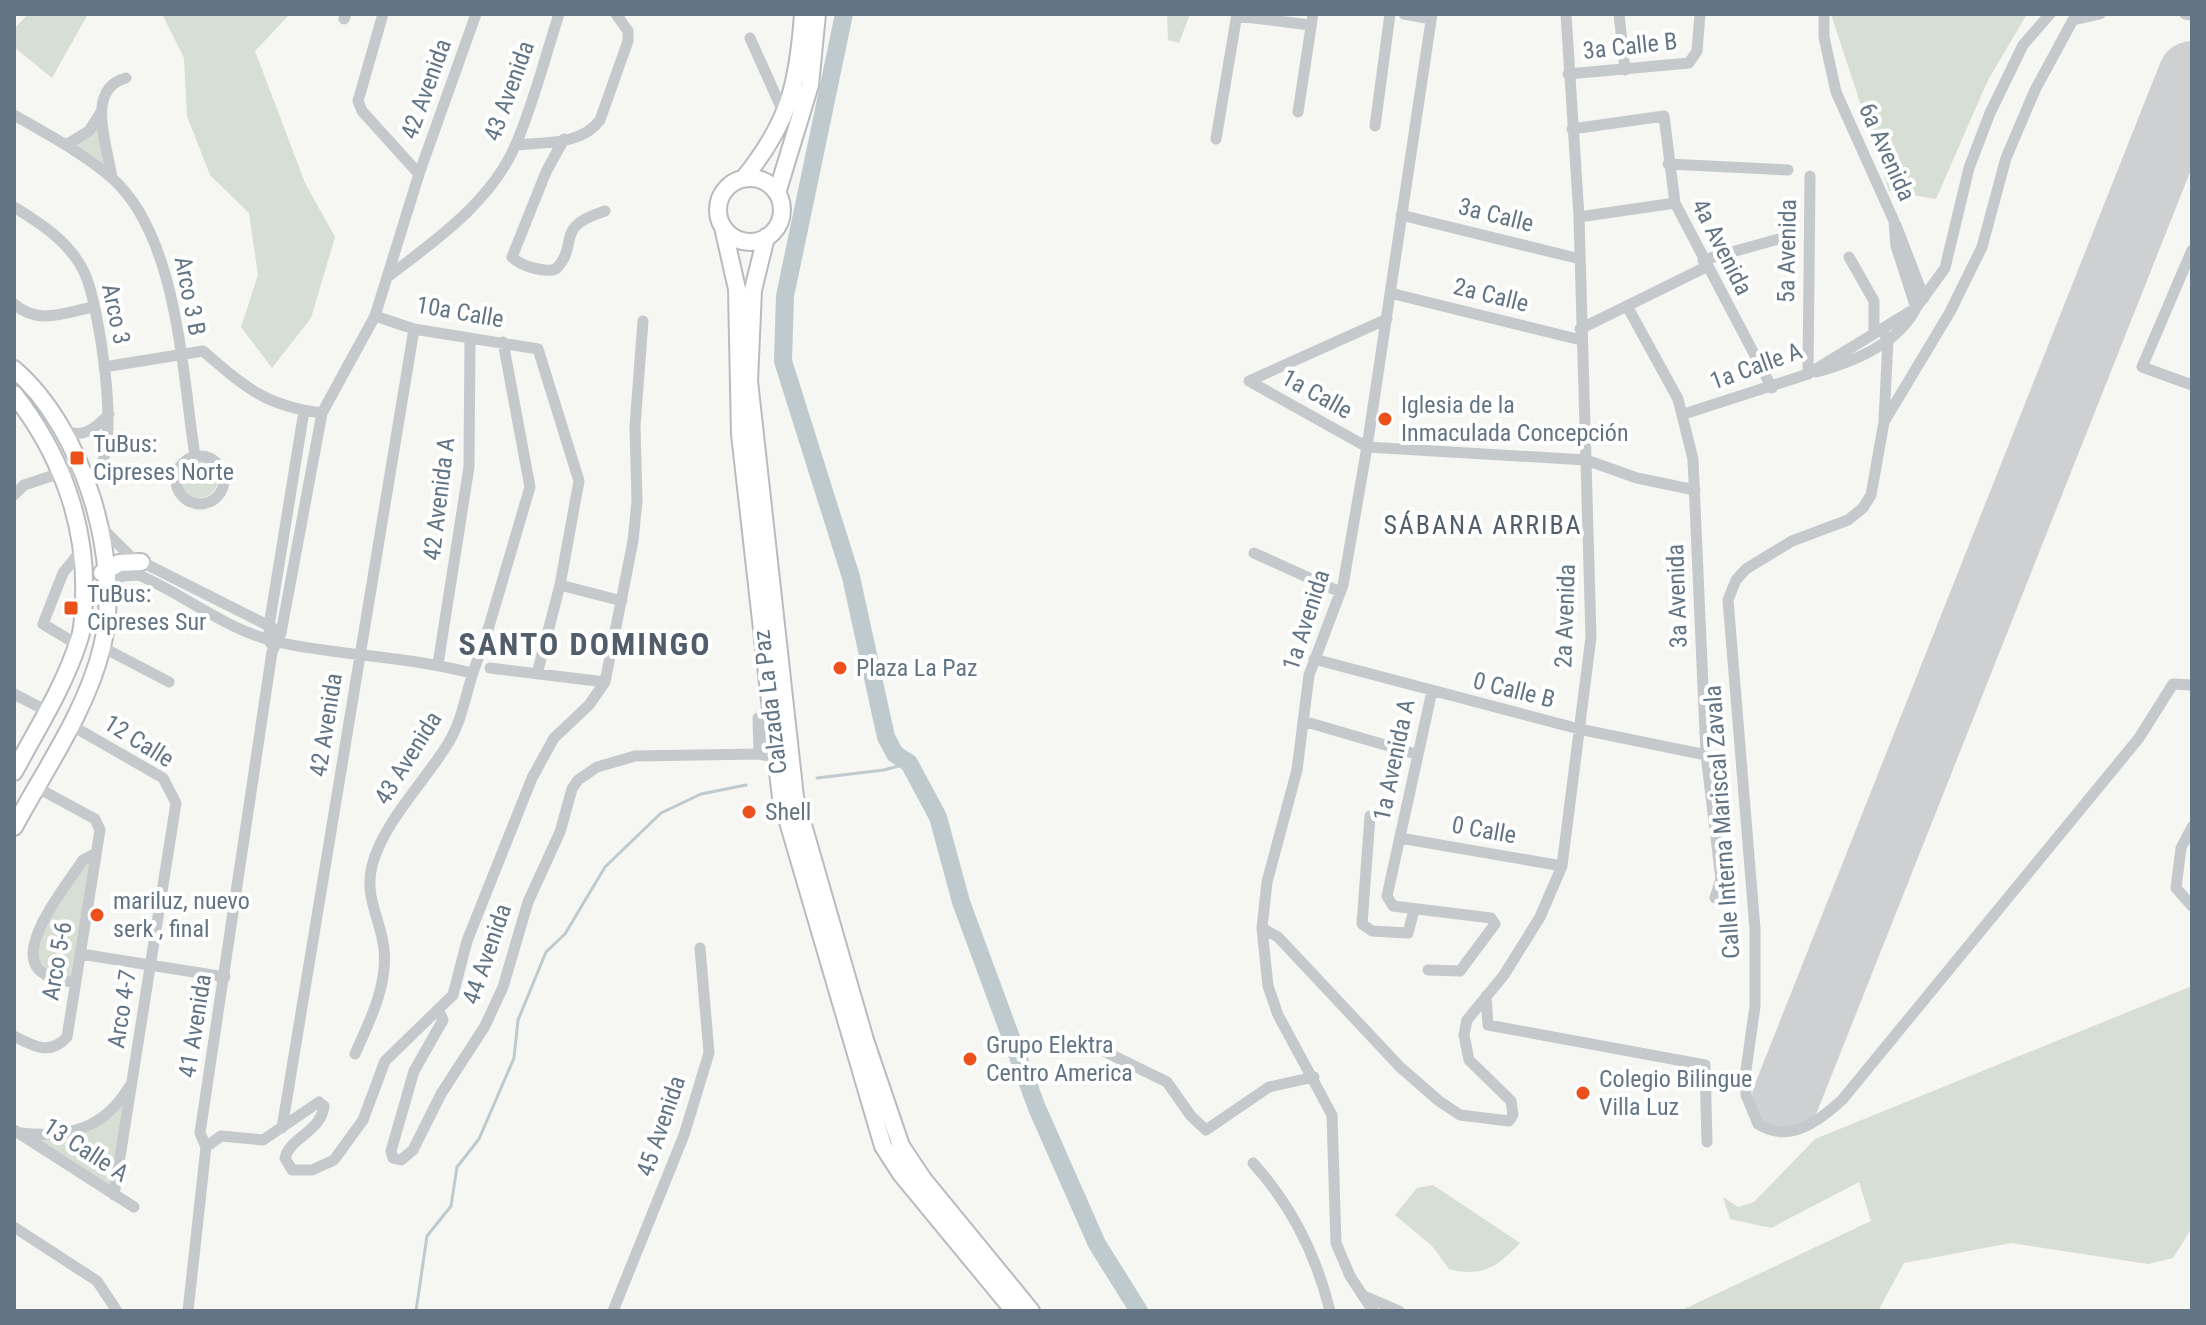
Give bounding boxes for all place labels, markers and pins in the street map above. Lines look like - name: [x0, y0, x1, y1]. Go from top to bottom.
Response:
- place label: Iglesia de la Inmaculada Concepción: [1401, 391, 1629, 447]
- marker: Iglesia de la Inmaculada Concepción: [1376, 410, 1394, 428]
- place label: TuBus: Cipreses Norte: [93, 430, 234, 486]
- marker: TuBus: Cipreses Norte: [68, 449, 86, 467]
- place label: TuBus: Cipreses Sur: [87, 580, 206, 636]
- marker: TuBus: Cipreses Sur: [62, 599, 80, 617]
- place label: Plaza La Paz: [856, 654, 977, 682]
- marker: Plaza La Paz: [831, 659, 849, 677]
- place label: Shell: [765, 798, 811, 826]
- marker: Shell: [740, 803, 758, 821]
- place label: mariluz, nuevo serk , final: [113, 887, 250, 943]
- marker: mariluz, nuevo serk , final: [88, 906, 106, 924]
- place label: Grupo Elektra Centro America: [986, 1031, 1133, 1087]
- marker: Grupo Elektra Centro America: [961, 1050, 979, 1068]
- place label: Colegio Bilingue Villa Luz: [1599, 1065, 1752, 1121]
- marker: Colegio Bilingue Villa Luz: [1574, 1084, 1592, 1102]

